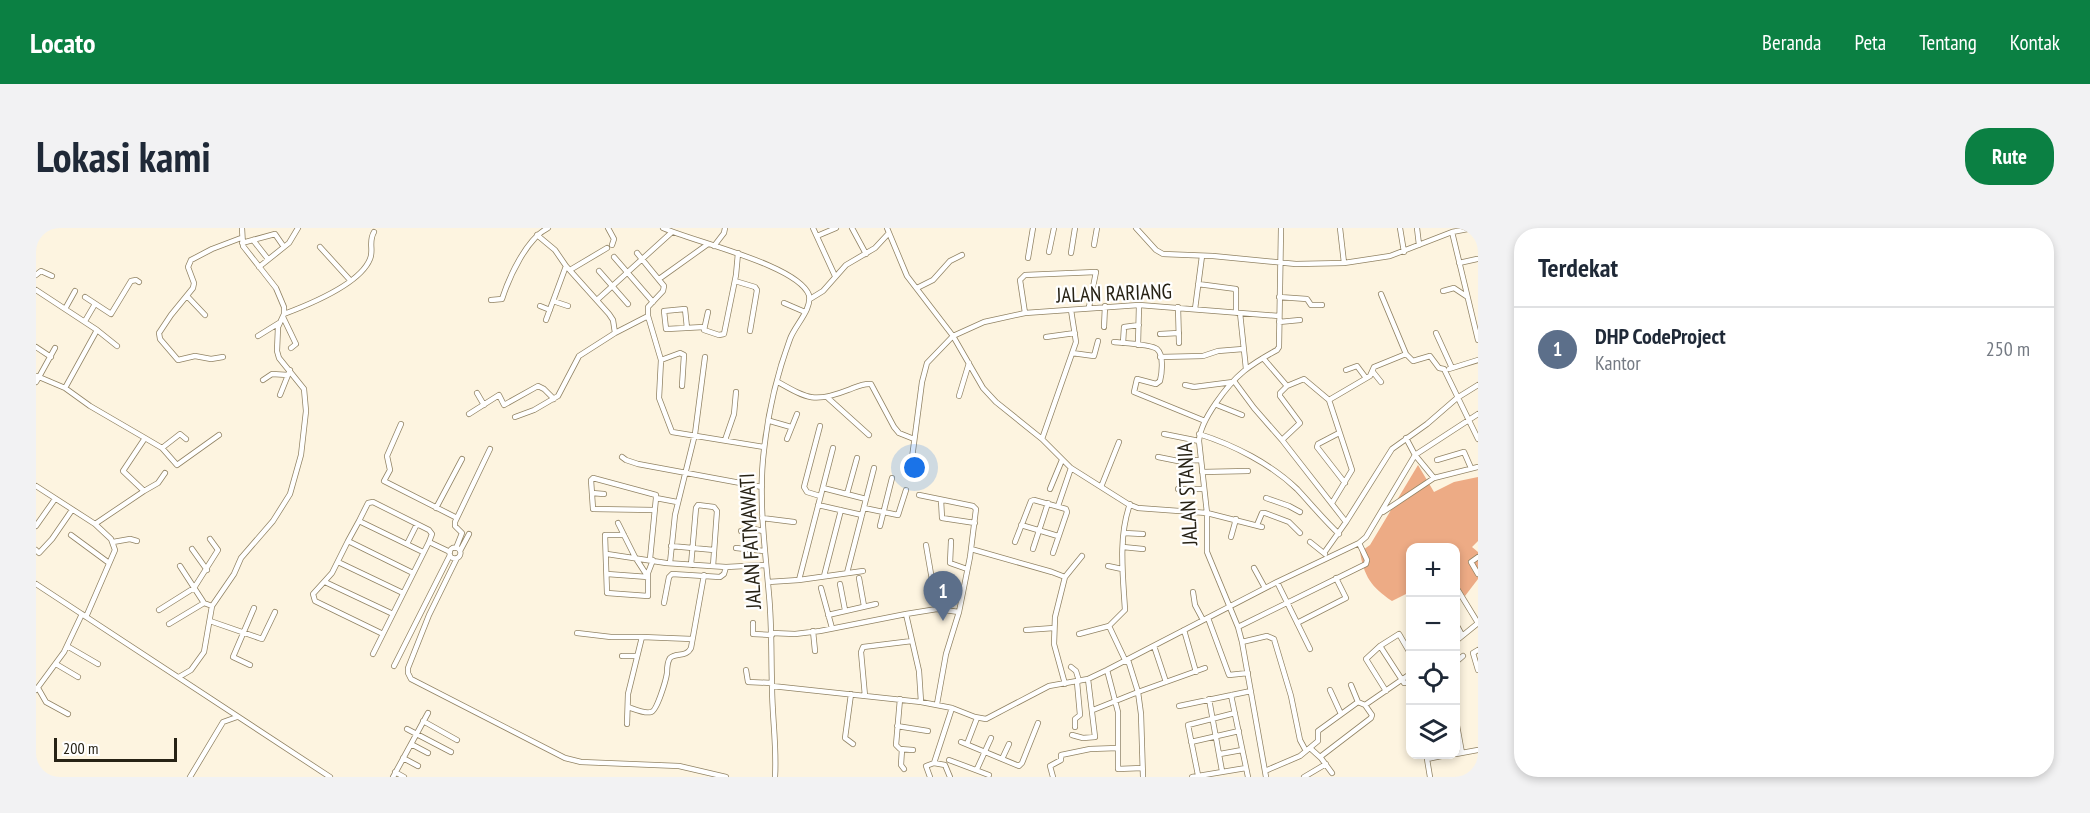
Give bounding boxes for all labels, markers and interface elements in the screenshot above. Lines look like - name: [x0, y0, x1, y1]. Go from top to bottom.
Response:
- text: Locato: [30, 24, 96, 61]
- text: Beranda: [1762, 29, 1822, 56]
- text: Peta: [1855, 29, 1886, 56]
- text: Tentang: [1919, 29, 1977, 56]
- text: Kontak: [2010, 29, 2060, 56]
- button: Rute: [1965, 128, 2054, 185]
- text: Lokasi kami: [36, 129, 211, 184]
- text: Terdekat: [1538, 251, 1618, 284]
- street label: JALAN RARIANG: [1055, 277, 1172, 309]
- text: DHP CodeProject: [1595, 322, 1726, 350]
- text: 1: [1553, 336, 1562, 362]
- text: 250 m: [1986, 336, 2030, 362]
- text: Kantor: [1595, 350, 1641, 376]
- street label: JALAN STANIA: [1171, 442, 1203, 547]
- your location: [900, 453, 929, 482]
- street label: JALAN FATMAWATI: [733, 472, 767, 611]
- map controls: [1406, 543, 1460, 759]
- button: +: [1406, 543, 1460, 597]
- pin: 1: [924, 572, 962, 621]
- button: −: [1406, 597, 1460, 651]
- button: locate: [1406, 651, 1460, 705]
- button: layers: [1406, 705, 1460, 759]
- scale bar: [54, 735, 177, 762]
- text: 200 m: [63, 738, 98, 758]

